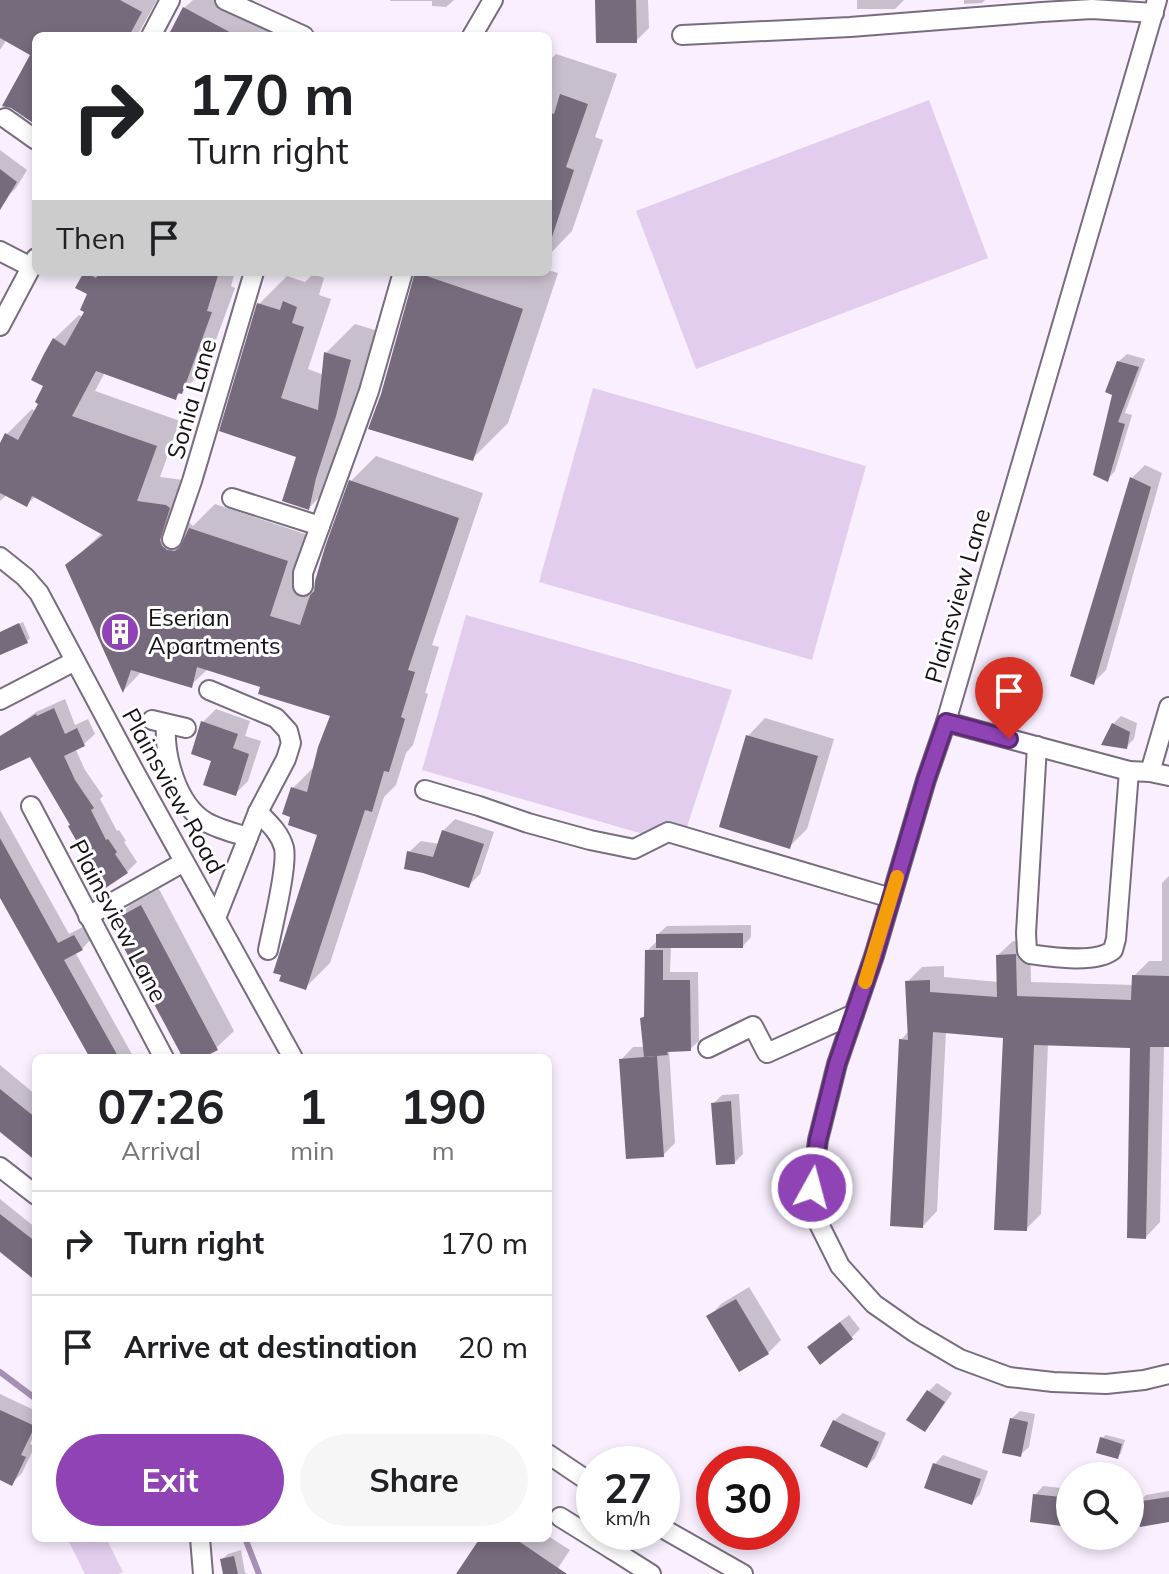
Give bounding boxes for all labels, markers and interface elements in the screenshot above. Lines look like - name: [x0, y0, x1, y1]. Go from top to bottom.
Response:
- text: 170 m: [188, 59, 355, 129]
- icon: right: [56, 64, 160, 168]
- text: Turn right: [188, 128, 349, 173]
- icon: arrive: [142, 216, 186, 260]
- text: Then: [56, 219, 126, 257]
- street label: Sonia Lane: [160, 335, 223, 462]
- street label: Plainsview Lane: [918, 505, 996, 687]
- place label: Eserian Apartments: [148, 602, 281, 660]
- building icon: Eserian Apartments: [99, 611, 141, 653]
- pin: [975, 657, 1043, 739]
- icon: arrive: [987, 669, 1031, 713]
- street label: Plainsview Road: [116, 703, 232, 878]
- street label: Plainsview Lane: [63, 834, 174, 1007]
- text: 07:26: [98, 1076, 225, 1136]
- text: 1: [298, 1076, 327, 1136]
- text: 190: [400, 1076, 486, 1136]
- text: Arrival: [121, 1134, 201, 1167]
- text: min: [290, 1134, 334, 1167]
- text: m: [432, 1134, 455, 1167]
- position arrow: [770, 1146, 854, 1230]
- icon: right: [56, 1221, 100, 1265]
- text: Turn right: [124, 1224, 264, 1262]
- text: 170 m: [440, 1224, 528, 1262]
- icon: arrive: [56, 1325, 100, 1369]
- text: Arrive at destination: [124, 1328, 418, 1366]
- text: 20 m: [458, 1328, 528, 1366]
- button: Exit: [56, 1434, 284, 1526]
- button: Share: [300, 1434, 528, 1526]
- speed limit sign: 30: [696, 1446, 800, 1550]
- map controls: [1056, 1462, 1144, 1550]
- button: search: [1056, 1462, 1144, 1550]
- text: 27: [604, 1463, 652, 1513]
- text: km/h: [605, 1505, 651, 1530]

